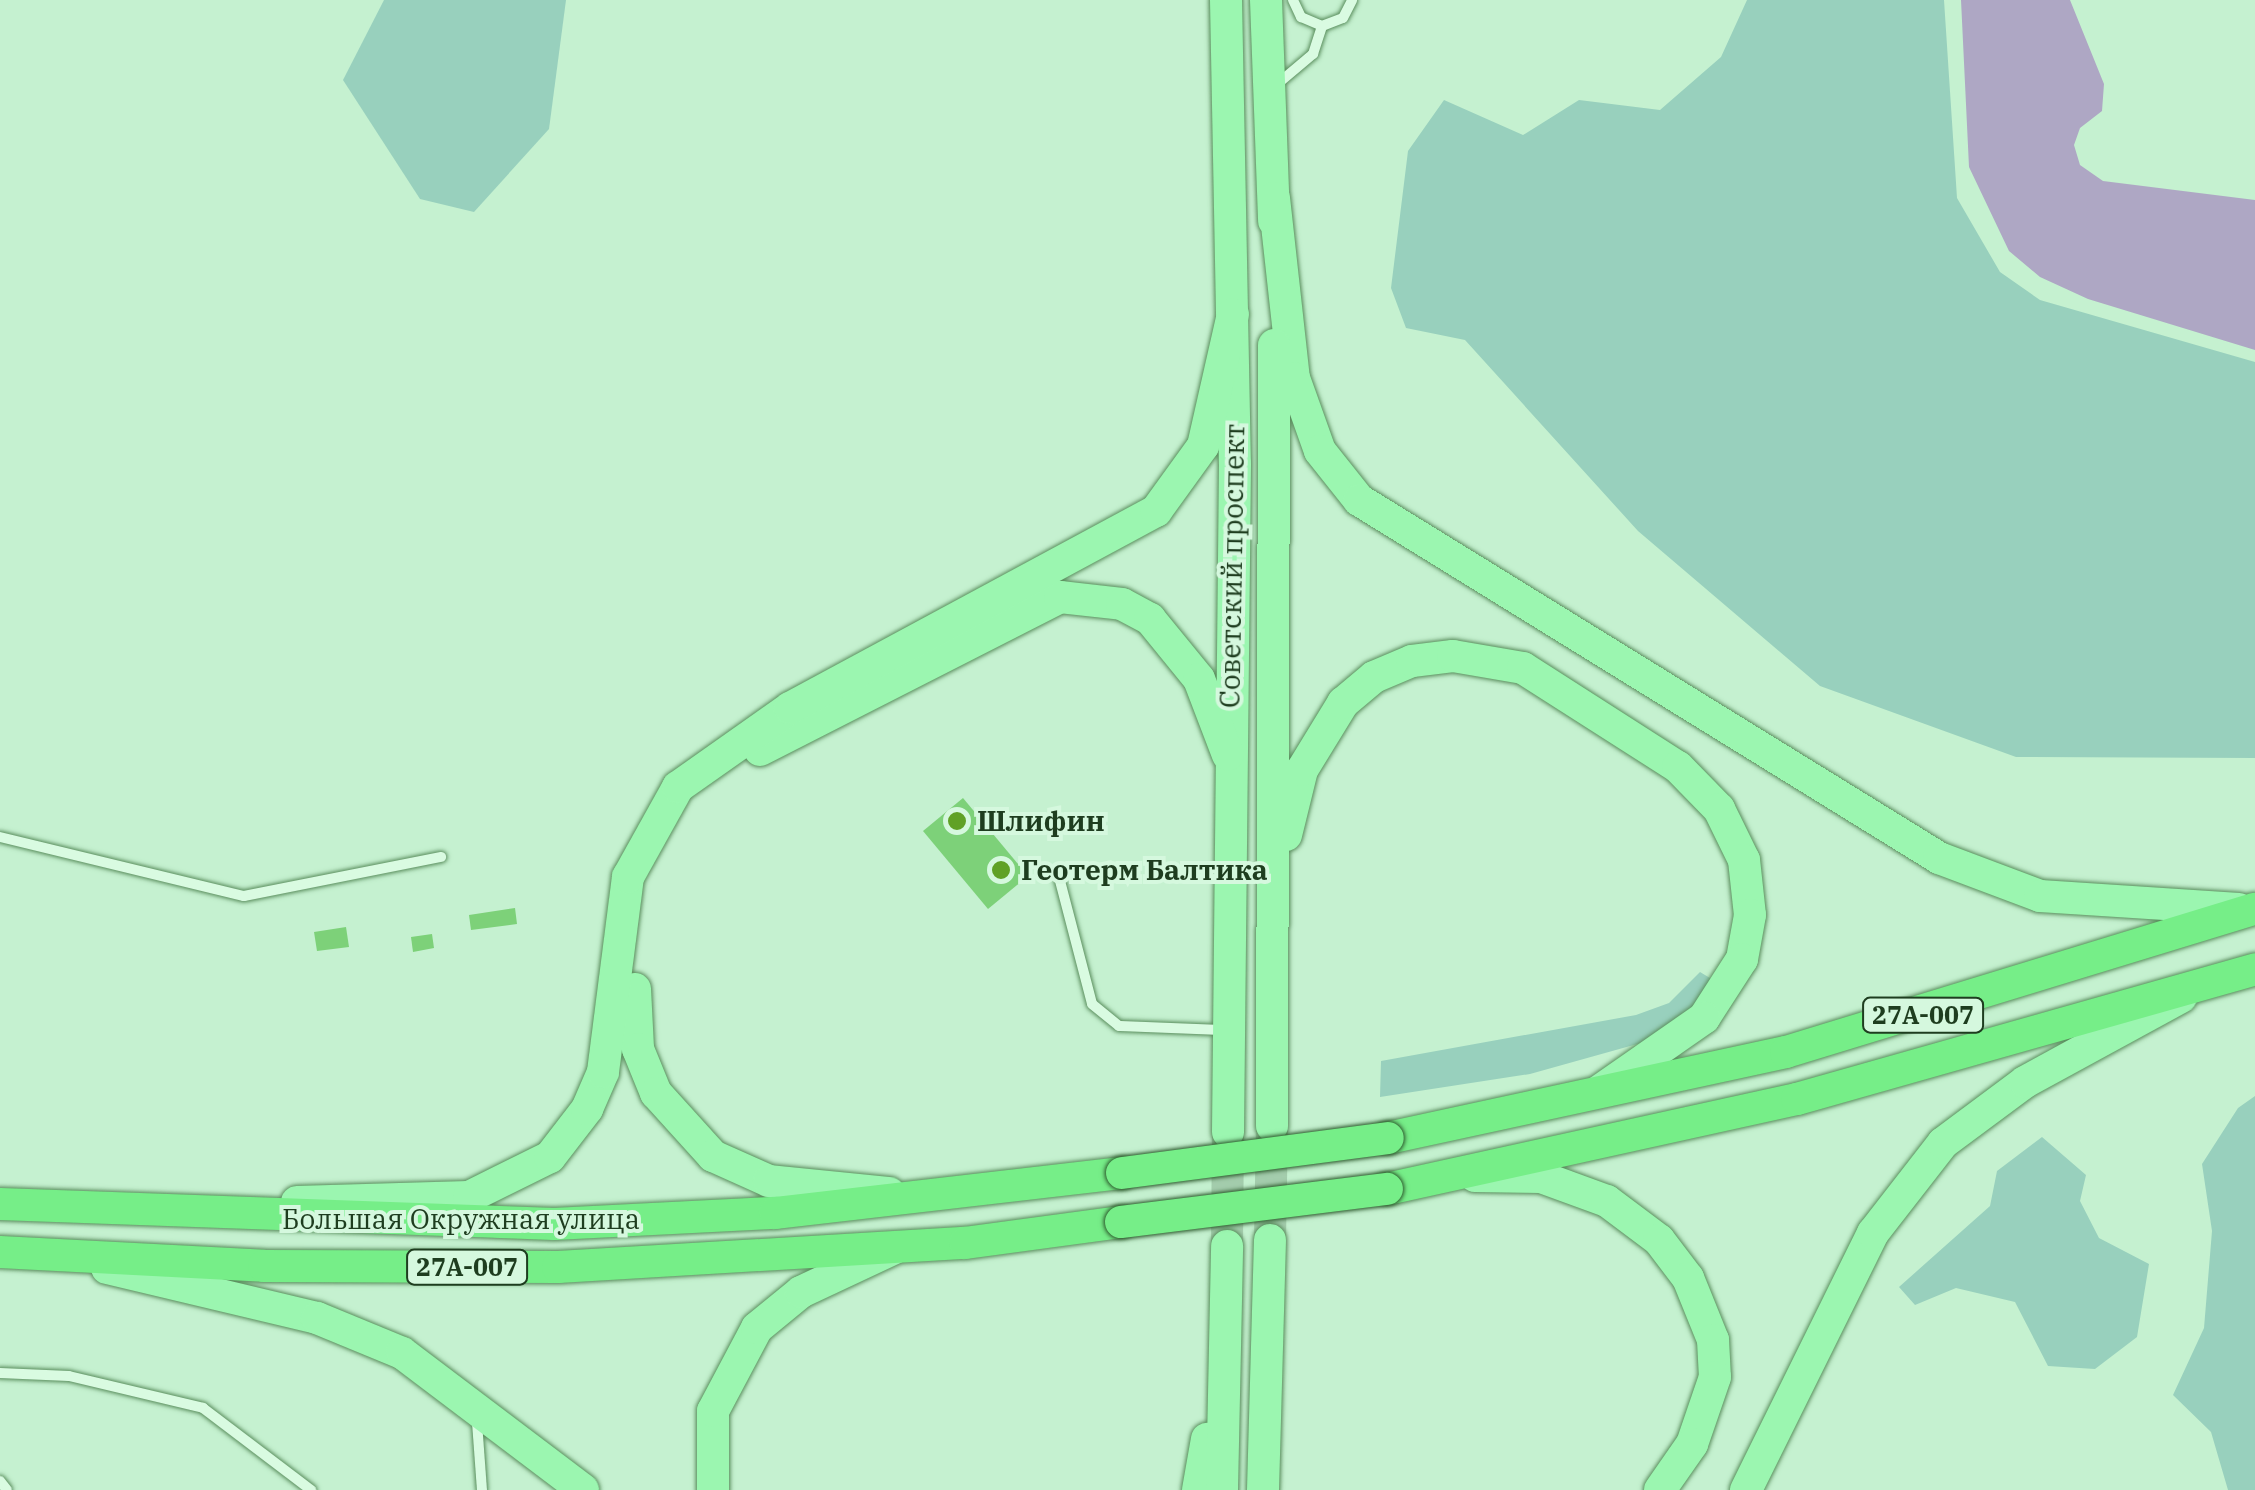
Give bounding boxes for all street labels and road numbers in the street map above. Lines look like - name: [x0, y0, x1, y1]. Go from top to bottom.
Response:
- street label: Советский проспект: [1213, 424, 1251, 708]
- road number: 27А-007: [1860, 995, 1986, 1035]
- street label: Большая Окружная улица: [282, 1202, 640, 1236]
- road number: 27А-007: [404, 1247, 530, 1287]

